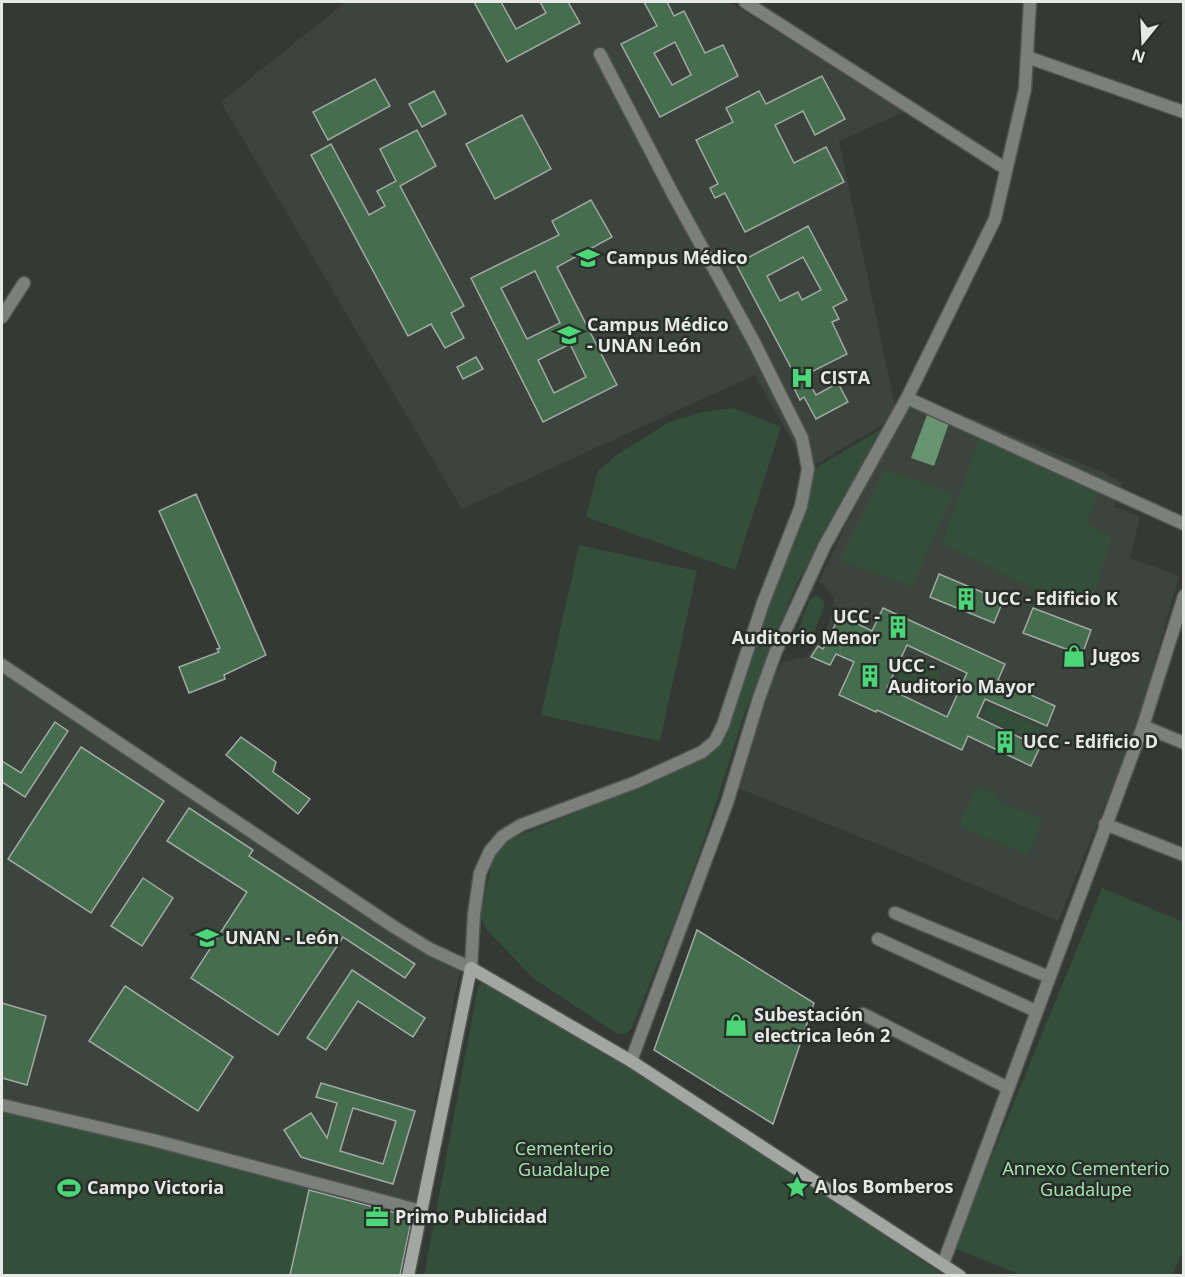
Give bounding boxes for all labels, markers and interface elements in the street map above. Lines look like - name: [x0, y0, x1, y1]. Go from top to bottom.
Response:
- north arrow: [1113, 12, 1173, 72]
- text: N: [1129, 44, 1148, 69]
- school or university icon: Campus Médico: [575, 245, 601, 271]
- place label: Campus Médico: [606, 245, 748, 269]
- place label: Campus Médico - UNAN León: [587, 312, 729, 357]
- school or university icon: Campus Médico - UNAN León: [556, 322, 582, 348]
- hospital icon: CISTA: [789, 365, 815, 391]
- place label: CISTA: [820, 365, 871, 389]
- building icon: UCC - Edificio K: [953, 586, 979, 612]
- place label: UCC - Edificio K: [984, 586, 1118, 610]
- place label: UCC - Auditorio Menor: [732, 604, 880, 649]
- building icon: UCC - Auditorio Menor: [885, 614, 911, 640]
- shop icon: Jugos: [1061, 643, 1087, 669]
- place label: Jugos: [1090, 643, 1140, 667]
- place label: UCC - Auditorio Mayor: [888, 653, 1035, 698]
- building icon: UCC - Auditorio Mayor: [857, 663, 883, 689]
- building icon: UCC - Edificio D: [992, 729, 1018, 755]
- place label: UCC - Edificio D: [1023, 729, 1158, 753]
- school or university icon: UNAN - León: [194, 925, 220, 951]
- place label: UNAN - León: [225, 925, 339, 949]
- place label: Subestación electrica león 2: [754, 1002, 890, 1047]
- shop icon: Subestación electrica león 2: [723, 1012, 749, 1038]
- park label: Cementerio Guadalupe: [515, 1136, 613, 1181]
- park label: Annexo Cementerio Guadalupe: [1002, 1156, 1170, 1201]
- place icon: A los Bomberos: [784, 1174, 810, 1200]
- place label: A los Bomberos: [815, 1174, 954, 1198]
- sports icon: Campo Victoria: [56, 1175, 82, 1201]
- place label: Campo Victoria: [87, 1175, 224, 1199]
- office icon: Primo Publicidad: [364, 1204, 390, 1230]
- place label: Primo Publicidad: [395, 1204, 547, 1228]

